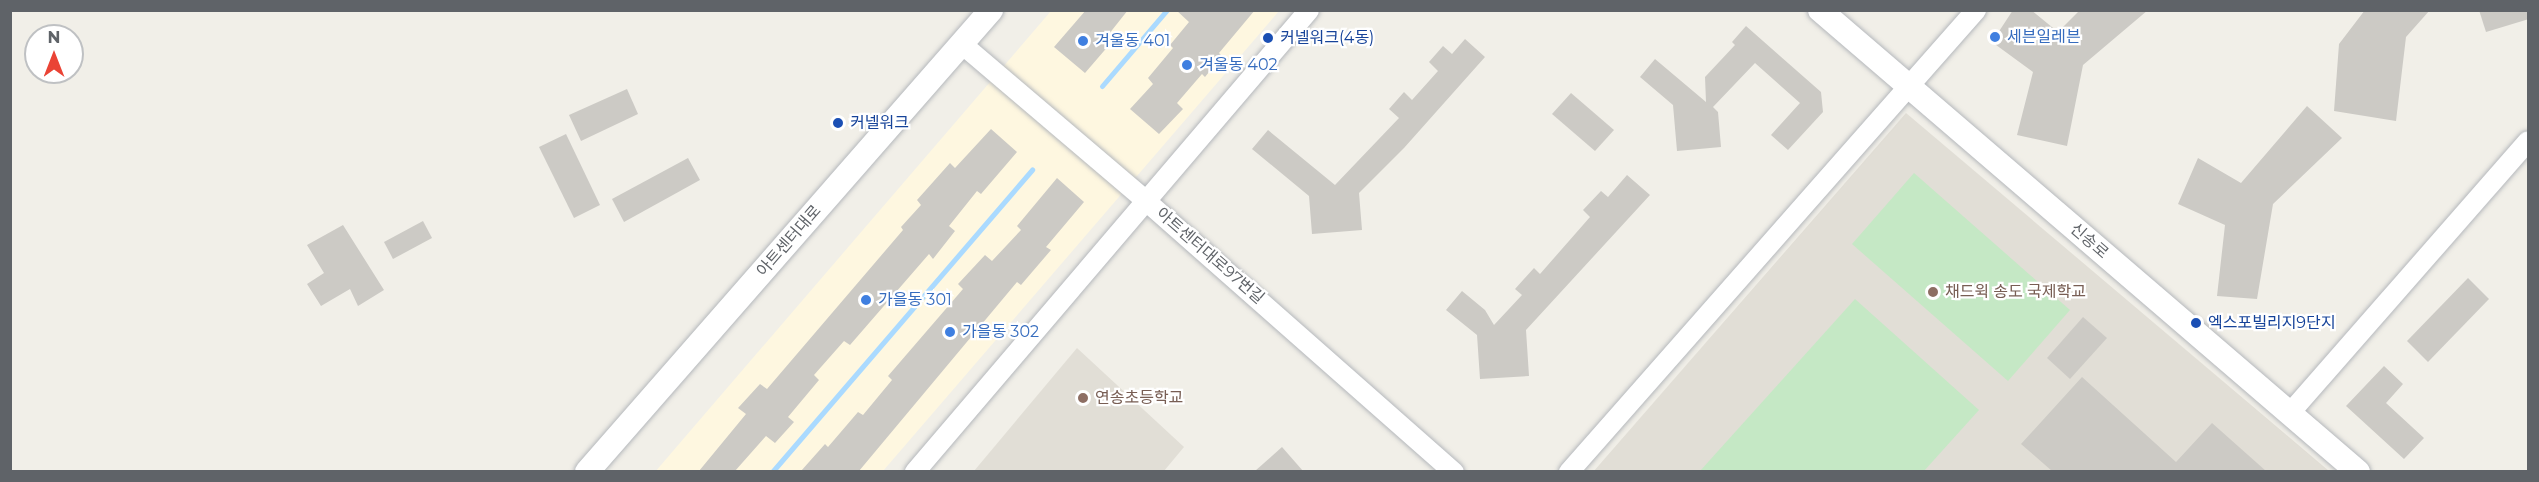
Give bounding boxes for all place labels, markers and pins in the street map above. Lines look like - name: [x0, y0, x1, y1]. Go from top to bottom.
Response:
- place label: 세븐일레븐: [2007, 27, 2081, 47]
- place label: 커넬워크(4동): [1280, 28, 1374, 48]
- marker: 세븐일레븐: [1988, 30, 2002, 44]
- place label: 겨울동 401: [1095, 31, 1170, 51]
- marker: 커넬워크(4동): [1261, 31, 1275, 45]
- marker: 겨울동 401: [1076, 34, 1090, 48]
- place label: 겨울동 402: [1199, 55, 1278, 75]
- marker: 겨울동 402: [1180, 58, 1194, 72]
- place label: 커넬워크: [850, 113, 909, 133]
- marker: 커넬워크: [831, 116, 845, 130]
- place label: 채드윅 송도 국제학교: [1945, 282, 2086, 302]
- marker: 채드윅 송도 국제학교: [1926, 285, 1940, 299]
- place label: 가을동 301: [878, 290, 952, 310]
- marker: 가을동 301: [859, 293, 873, 307]
- place label: 엑스포빌리지9단지: [2208, 313, 2336, 333]
- marker: 엑스포빌리지9단지: [2189, 316, 2203, 330]
- place label: 가을동 302: [962, 322, 1039, 342]
- marker: 가을동 302: [943, 325, 957, 339]
- place label: 연송초등학교: [1095, 388, 1183, 408]
- marker: 연송초등학교: [1076, 391, 1090, 405]

